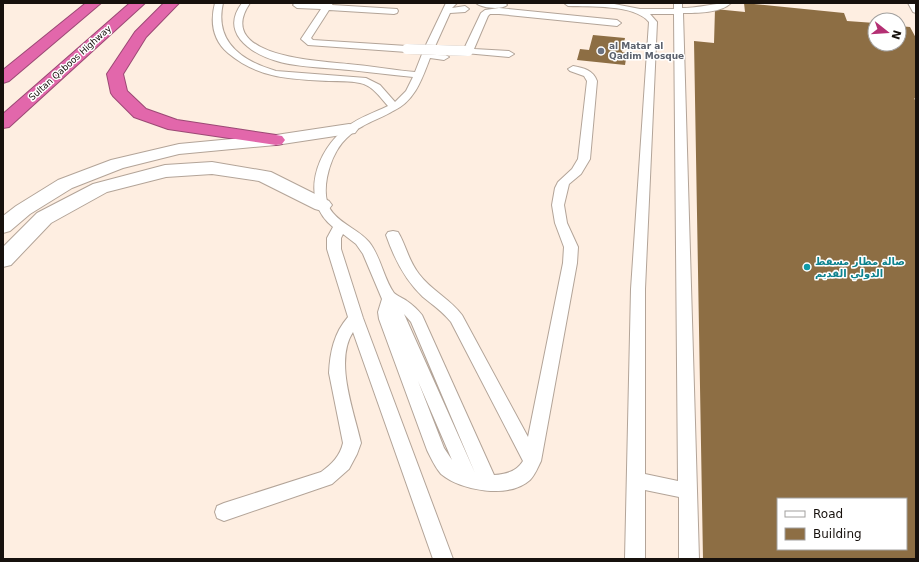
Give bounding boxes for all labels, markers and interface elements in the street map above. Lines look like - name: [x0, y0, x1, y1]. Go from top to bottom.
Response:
- north arrow: [867, 12, 907, 52]
- street label: Sultan Qaboos Highway: [27, 23, 114, 103]
- text: N: [889, 28, 904, 41]
- place label: al Matar al Qadim Mosque: [609, 41, 684, 61]
- marker: al Matar al Qadim Mosque: [596, 46, 606, 56]
- place label: صالة مطار مسقط الدولي القديم: [815, 256, 905, 280]
- marker: صالة مطار مسقط الدولي القديم: [802, 262, 812, 272]
- legend: [777, 498, 907, 550]
- text: Road: [813, 507, 843, 521]
- text: Building: [813, 527, 862, 541]

